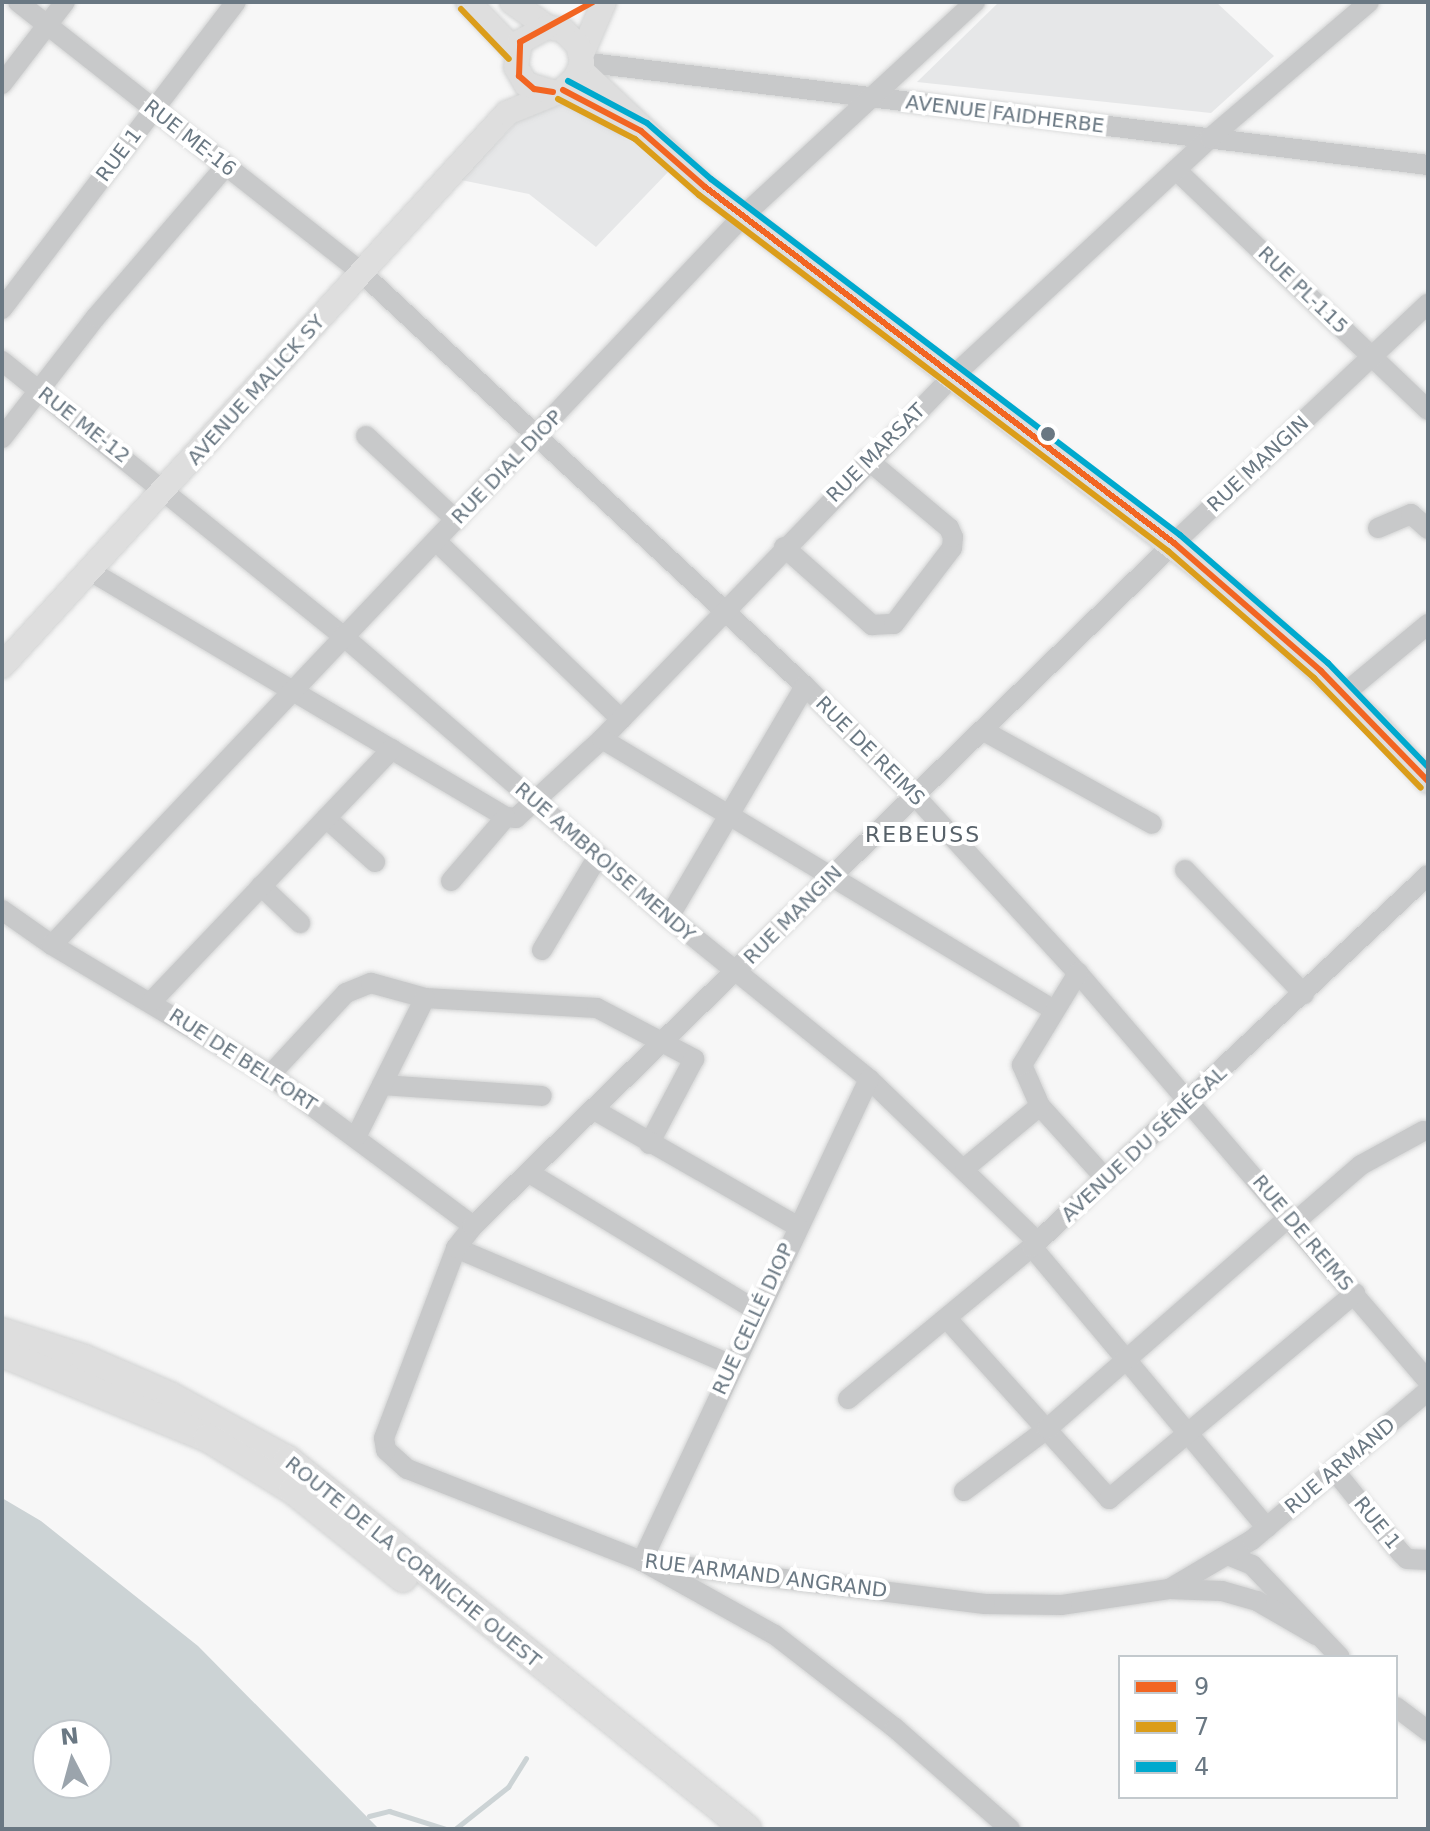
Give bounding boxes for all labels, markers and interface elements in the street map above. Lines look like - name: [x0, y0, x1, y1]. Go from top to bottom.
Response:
- street label: AVENUE FAIDHERBE: [904, 90, 1106, 138]
- street label: RUE ME-16: [139, 95, 241, 181]
- street label: RUE 1: [91, 124, 147, 186]
- street label: RUE PL-115: [1253, 241, 1353, 339]
- street label: AVENUE MALICK SY: [182, 310, 330, 470]
- street label: RUE ME-12: [33, 382, 135, 468]
- street label: RUE MARSAT: [822, 399, 930, 507]
- street label: RUE DIAL DIOP: [447, 405, 567, 529]
- street label: RUE MANGIN: [1202, 411, 1314, 517]
- unlabelled marker: [1040, 426, 1056, 442]
- street label: RUE DE REIMS: [810, 691, 930, 811]
- street label: RUE AMBROISE MENDY: [510, 777, 700, 947]
- district label: REBEUSS: [865, 822, 981, 848]
- street label: RUE MANGIN: [739, 861, 847, 969]
- street label: RUE DE BELFORT: [165, 1003, 321, 1117]
- street label: AVENUE DU SÉNÉGAL: [1056, 1061, 1232, 1227]
- street label: RUE DE REIMS: [1247, 1170, 1359, 1296]
- street label: RUE CELLÉ DIOP: [707, 1239, 799, 1399]
- street label: RUE ARMAND: [1280, 1413, 1400, 1519]
- street label: ROUTE DE LA CORNICHE OUEST: [280, 1451, 546, 1673]
- street label: RUE 1: [1349, 1492, 1405, 1554]
- street label: RUE ARMAND ANGRAND: [643, 1549, 889, 1603]
- legend: [1118, 1655, 1398, 1799]
- text: 9: [1194, 1673, 1209, 1701]
- text: 7: [1194, 1713, 1209, 1741]
- north arrow: [32, 1719, 112, 1799]
- text: N: [59, 1723, 80, 1750]
- text: 4: [1194, 1753, 1209, 1781]

